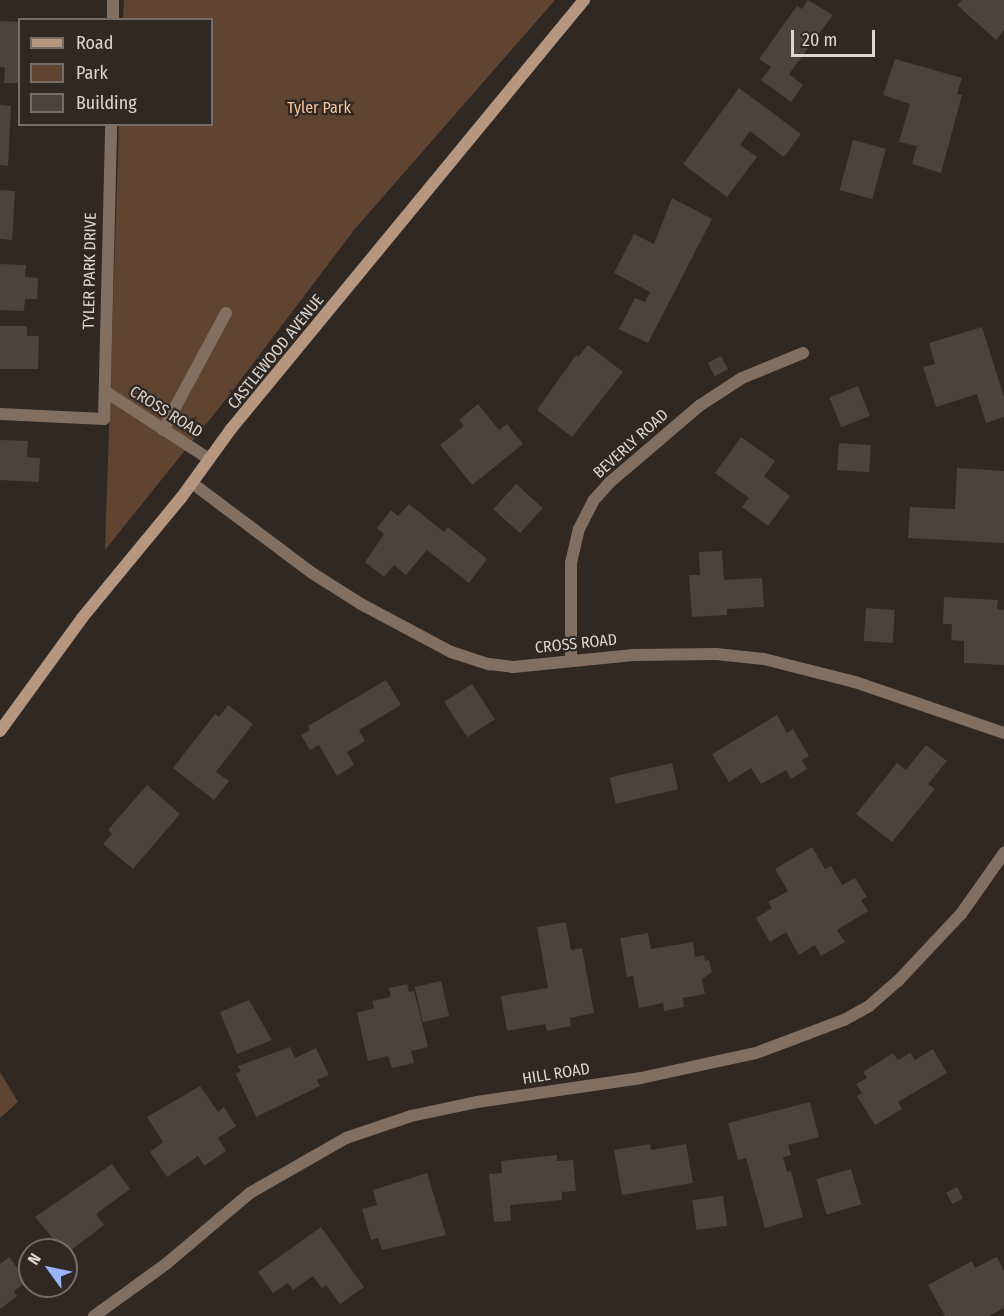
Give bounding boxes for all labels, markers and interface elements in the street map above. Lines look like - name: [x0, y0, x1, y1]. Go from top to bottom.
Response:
- legend: [18, 18, 213, 126]
- scale bar: [794, 18, 878, 56]
- text: 20 m: [802, 29, 837, 51]
- text: Road: [76, 32, 113, 54]
- text: Park: [76, 62, 108, 84]
- text: Building: [76, 92, 137, 114]
- park label: Tyler Park: [287, 98, 351, 118]
- street label: TYLER PARK DRIVE: [79, 212, 101, 330]
- street label: CASTLEWOOD AVENUE: [224, 291, 328, 413]
- street label: CROSS ROAD: [126, 382, 206, 442]
- street label: BEVERLY ROAD: [590, 405, 672, 483]
- street label: CROSS ROAD: [534, 630, 618, 658]
- street label: HILL ROAD: [521, 1059, 591, 1089]
- north arrow: [18, 1238, 78, 1298]
- text: N: [24, 1250, 45, 1268]

